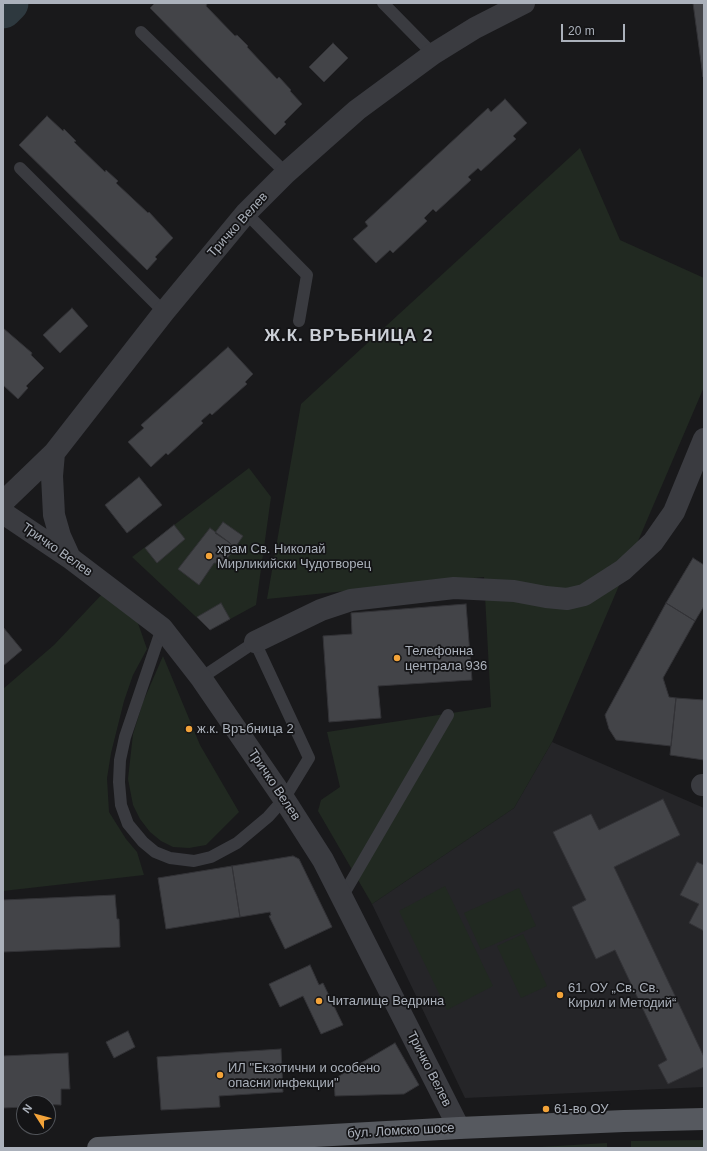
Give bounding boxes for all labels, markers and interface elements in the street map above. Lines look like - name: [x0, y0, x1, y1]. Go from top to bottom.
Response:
- scale bar: [563, 16, 627, 42]
- text: 20 m: [568, 24, 595, 38]
- street label: Тричко Велев: [205, 189, 271, 261]
- district label: Ж.К. ВРЪБНИЦА 2: [265, 326, 433, 346]
- street label: Тричко Велев: [19, 520, 95, 580]
- place label: храм Св. Николай Мирликийски Чудотворец: [217, 541, 371, 572]
- marker: храм Св. Николай Мирликийски Чудотворец: [204, 551, 214, 561]
- place label: Телефонна централа 936: [405, 643, 487, 674]
- marker: Телефонна централа 936: [392, 653, 402, 663]
- place label: ж.к. Връбница 2: [197, 721, 294, 737]
- marker: ж.к. Връбница 2: [184, 724, 194, 734]
- street label: Тричко Велев: [245, 747, 303, 823]
- place label: 61. ОУ „Св. Св. Кирил и Методий“: [568, 980, 676, 1011]
- marker: 61. ОУ „Св. Св. Кирил и Методий“: [555, 990, 565, 1000]
- place label: Читалище Ведрина: [327, 993, 444, 1009]
- marker: Читалище Ведрина: [314, 996, 324, 1006]
- street label: Тричко Велев: [403, 1029, 455, 1109]
- place label: ИЛ "Екзотични и особено опасни инфекции": [228, 1060, 380, 1091]
- marker: ИЛ "Екзотични и особено опасни инфекции": [215, 1070, 225, 1080]
- north arrow: [16, 1095, 56, 1135]
- place label: 61-во ОУ: [554, 1101, 608, 1117]
- text: N: [20, 1102, 34, 1115]
- marker: 61-во ОУ: [541, 1104, 551, 1114]
- street label: бул. Ломско шосе: [347, 1120, 455, 1142]

